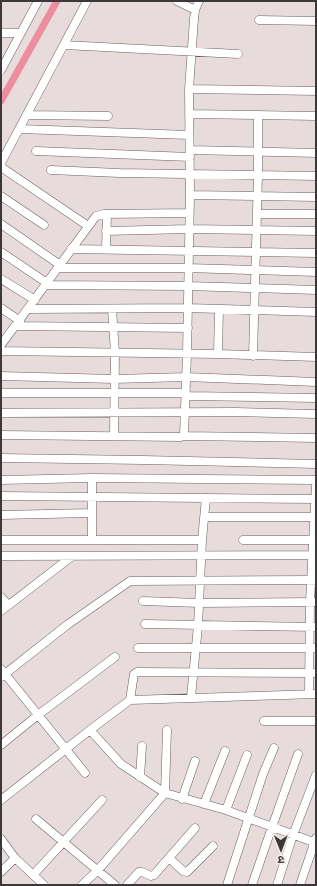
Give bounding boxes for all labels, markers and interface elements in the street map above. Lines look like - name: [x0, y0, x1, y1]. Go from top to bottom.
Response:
- north arrow: [261, 830, 301, 870]
- text: उ: [277, 853, 285, 867]

